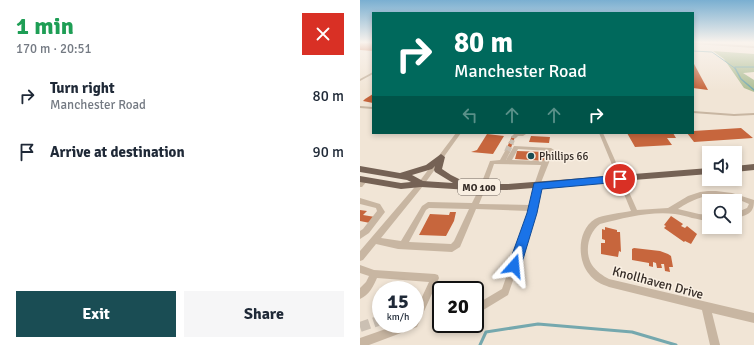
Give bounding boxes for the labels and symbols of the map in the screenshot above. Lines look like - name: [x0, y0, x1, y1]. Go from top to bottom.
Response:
- place label: Phillips 66: [539, 150, 588, 163]
- marker: Phillips 66: [526, 151, 536, 161]
- pin: [603, 162, 637, 196]
- road number: MO 100: [458, 179, 500, 195]
- position arrow: [493, 245, 535, 287]
- street label: Knollhaven Drive: [610, 263, 705, 303]
- speed limit sign: 20: [432, 281, 484, 333]

